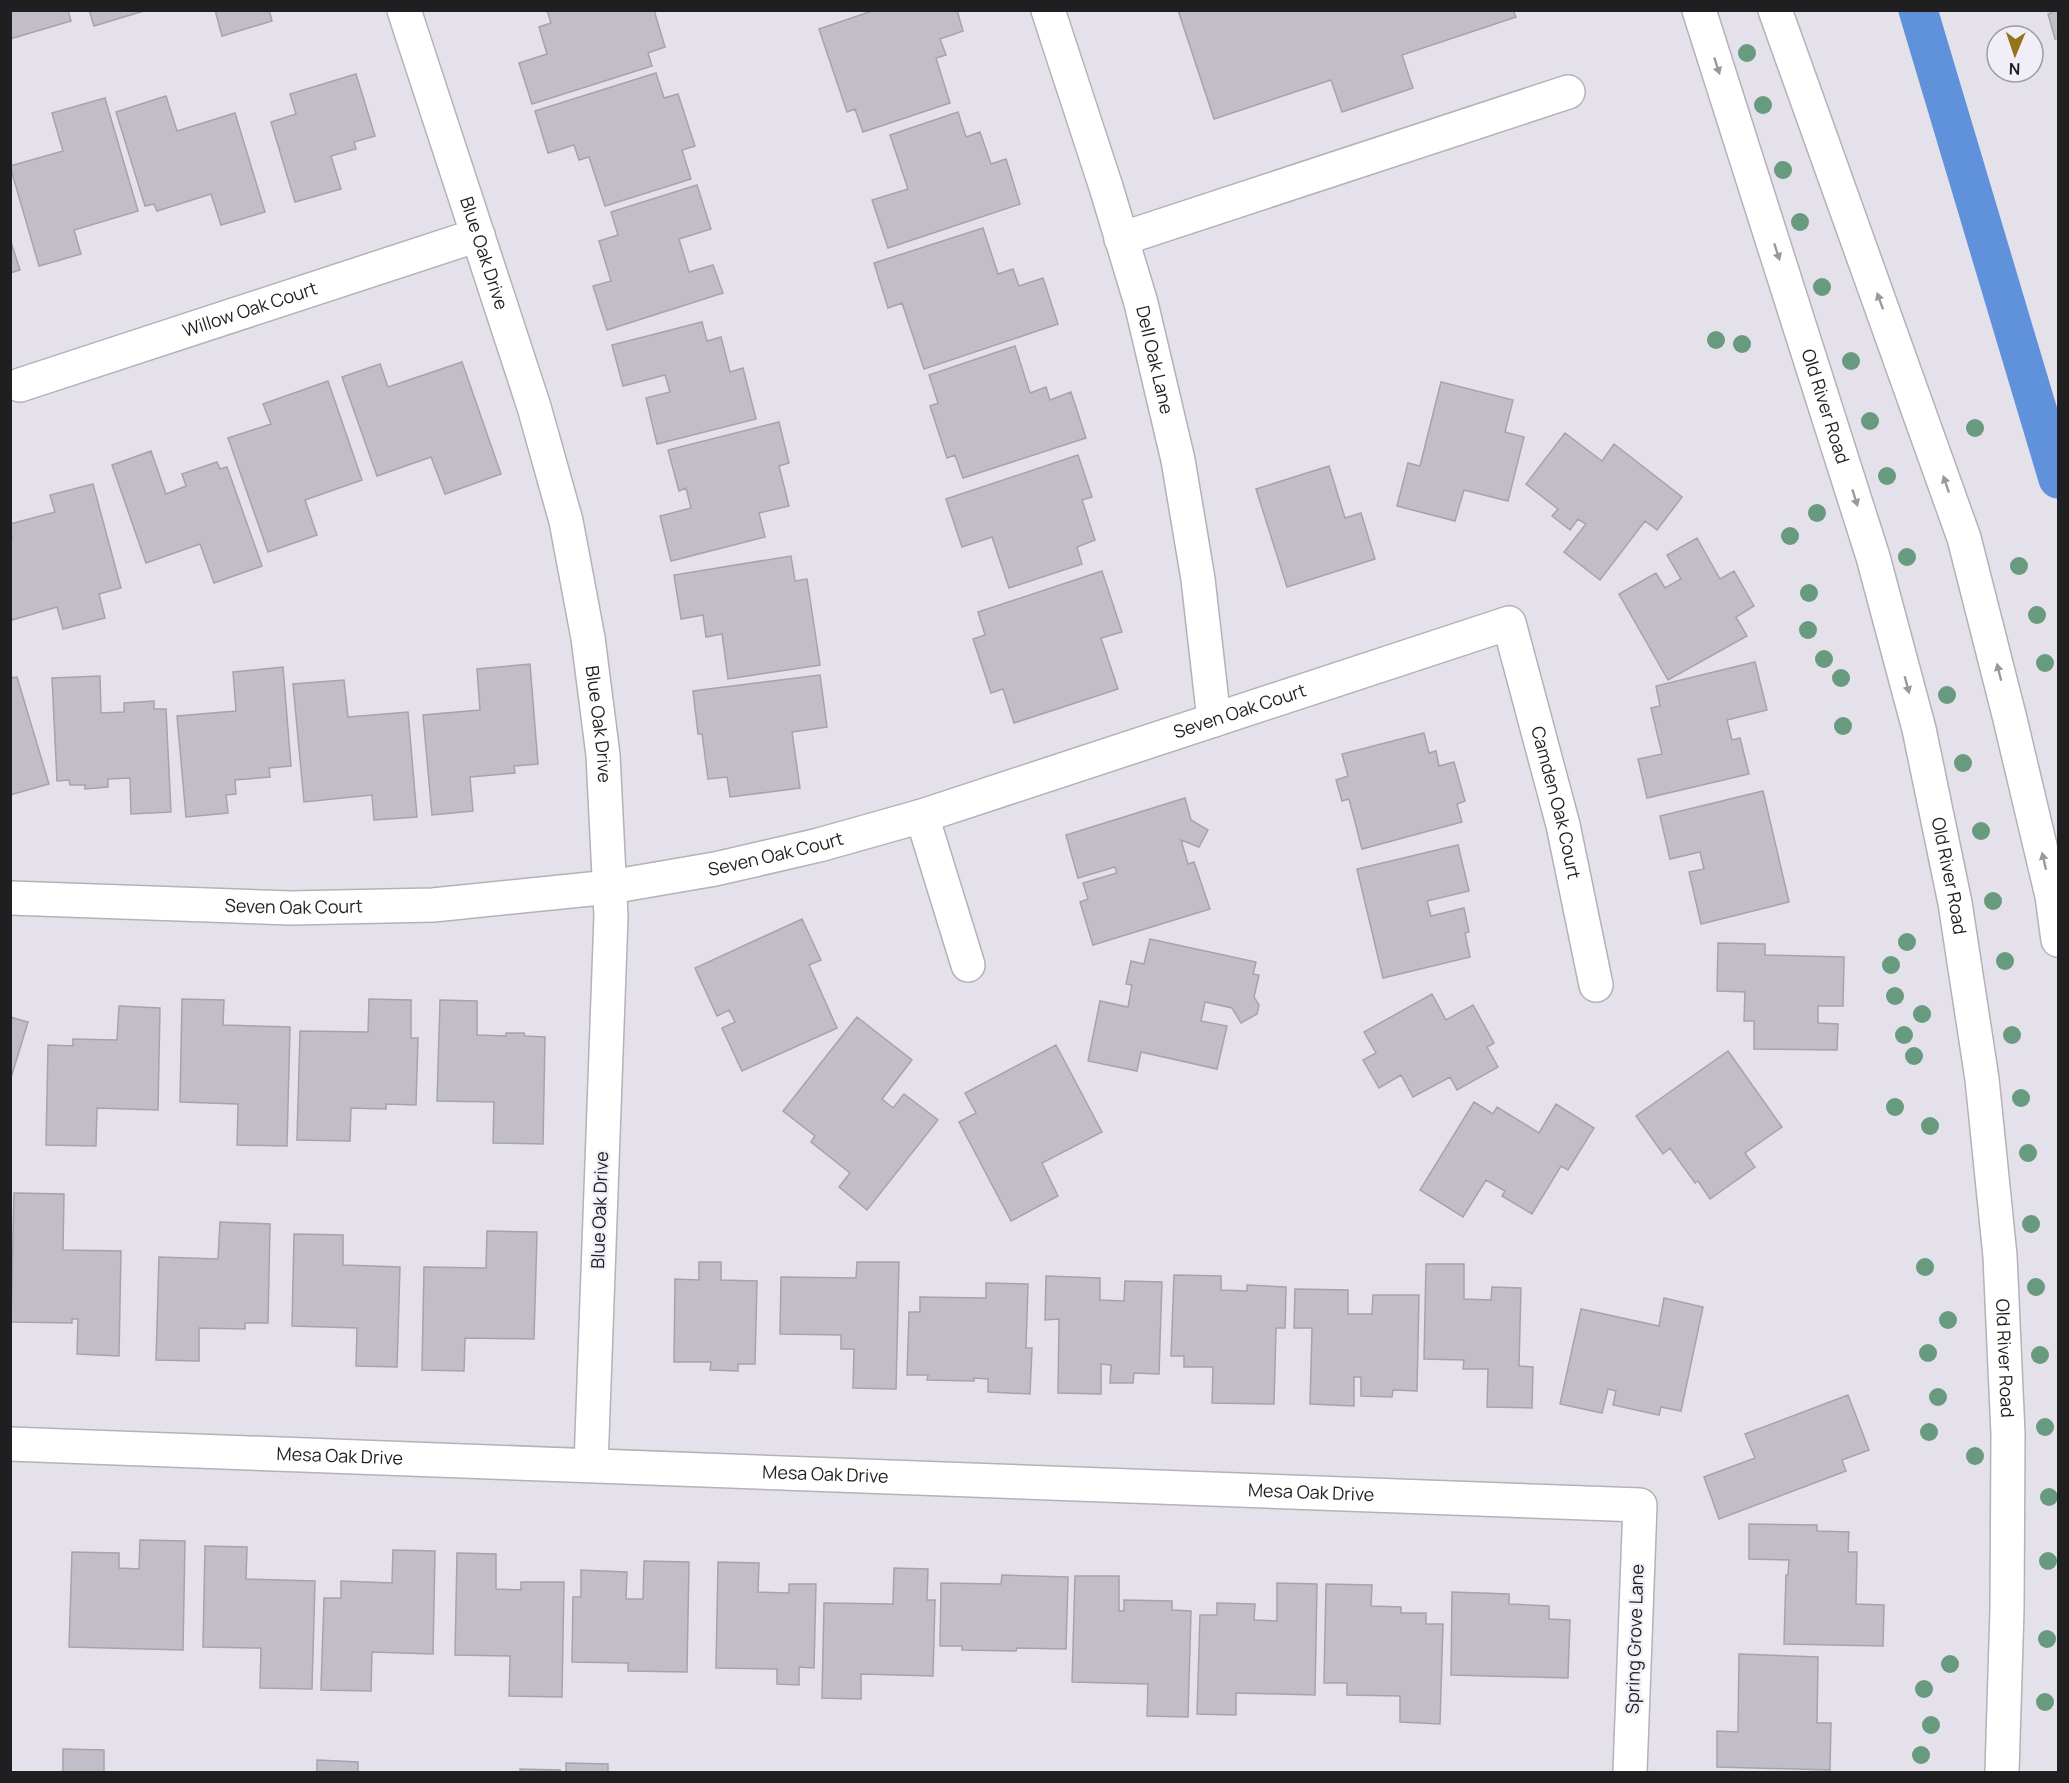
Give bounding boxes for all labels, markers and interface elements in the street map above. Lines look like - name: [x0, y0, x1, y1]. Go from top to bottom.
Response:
- north arrow: [1985, 24, 2045, 84]
- one-way arrow: [1713, 57, 1722, 75]
- text: N: [2008, 58, 2021, 80]
- street label: Blue Oak Drive: [455, 193, 514, 313]
- one-way arrow: [1772, 243, 1782, 261]
- street label: Willow Oak Court: [179, 275, 320, 342]
- one-way arrow: [1875, 292, 1884, 310]
- street label: Dell Oak Lane: [1131, 303, 1180, 416]
- street label: Old River Road: [1797, 346, 1856, 467]
- one-way arrow: [1940, 475, 1950, 493]
- one-way arrow: [1851, 489, 1860, 507]
- one-way arrow: [1993, 663, 2003, 681]
- street label: Blue Oak Drive: [581, 664, 617, 783]
- one-way arrow: [1903, 677, 1912, 695]
- street label: Seven Oak Court: [1170, 678, 1309, 744]
- street label: Camden Oak Court: [1526, 723, 1587, 881]
- street label: Old River Road: [1927, 815, 1973, 936]
- street label: Seven Oak Court: [706, 826, 846, 881]
- one-way arrow: [2039, 852, 2049, 871]
- street label: Seven Oak Court: [224, 893, 363, 919]
- street label: Blue Oak Drive: [585, 1151, 613, 1269]
- street label: Old River Road: [1991, 1298, 2020, 1418]
- street label: Mesa Oak Drive: [276, 1441, 403, 1470]
- street label: Mesa Oak Drive: [762, 1459, 889, 1488]
- street label: Mesa Oak Drive: [1248, 1477, 1375, 1506]
- street label: Spring Grove Lane: [1619, 1564, 1649, 1714]

